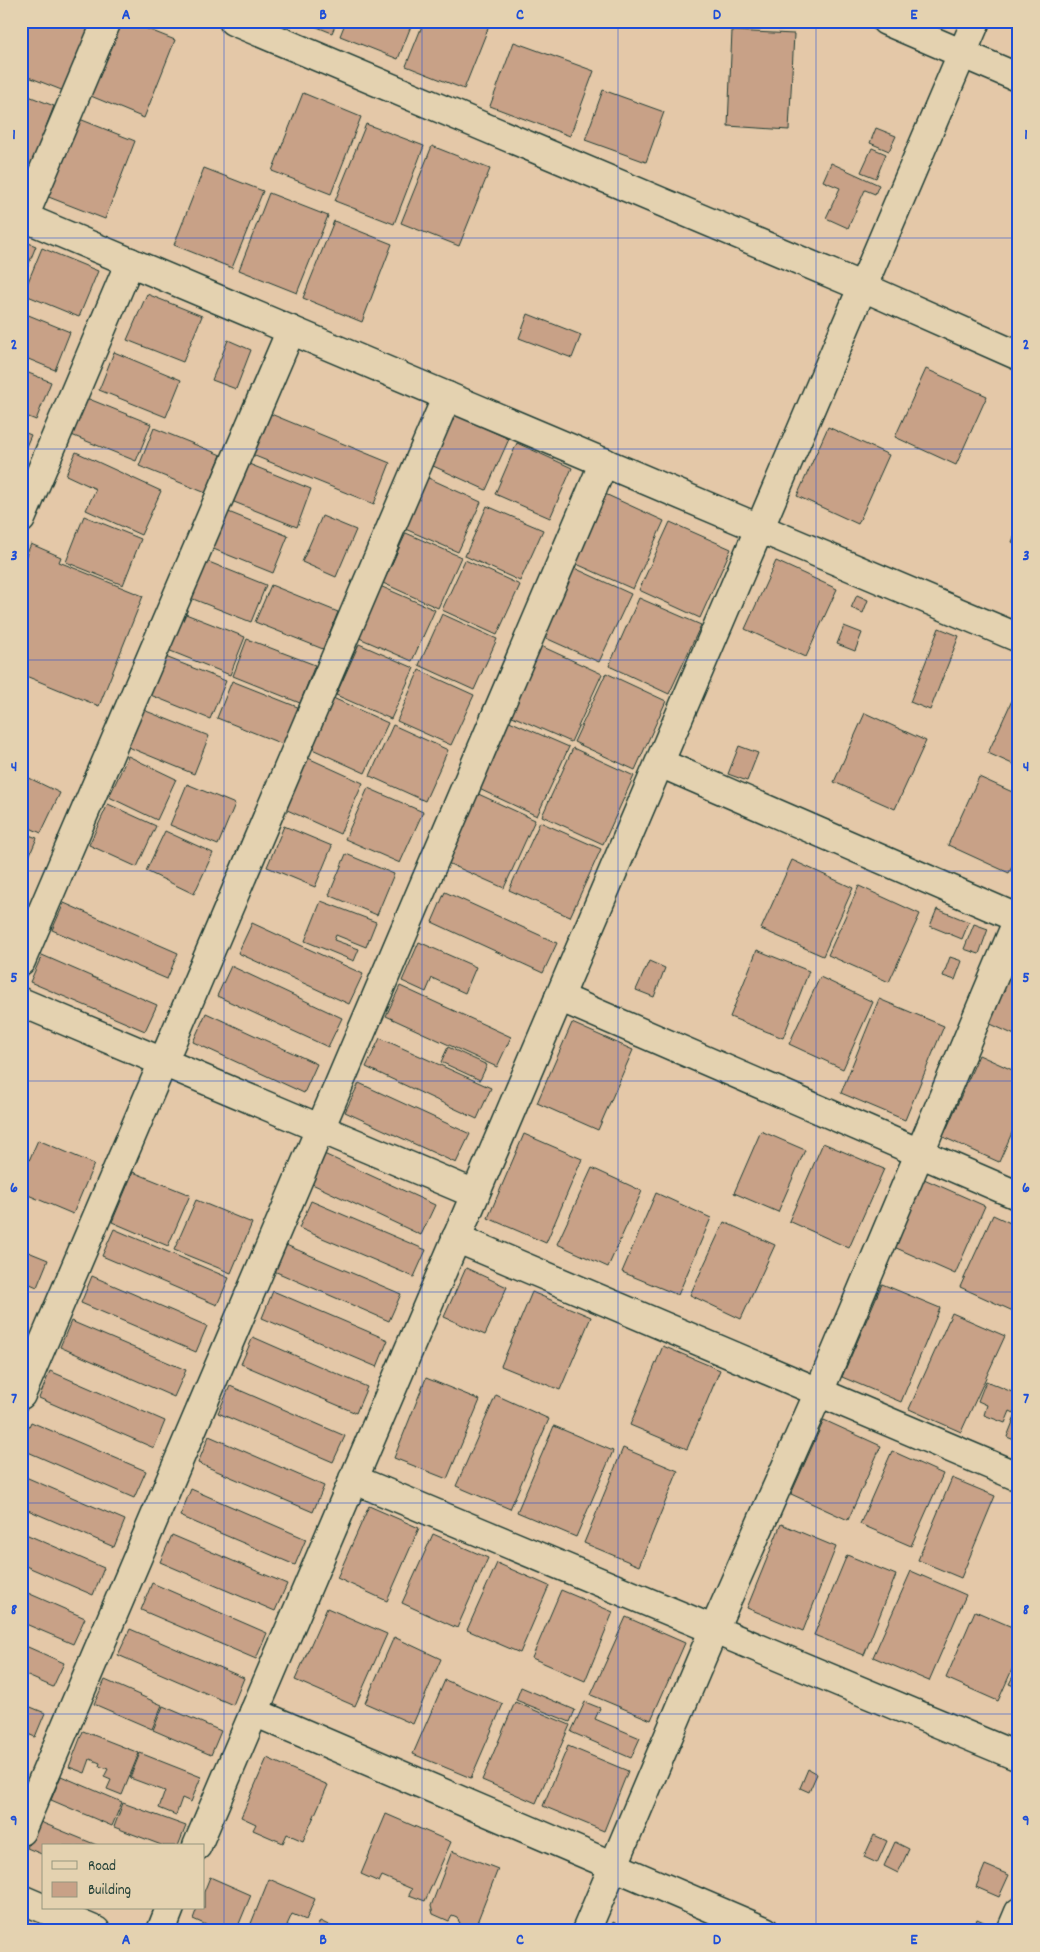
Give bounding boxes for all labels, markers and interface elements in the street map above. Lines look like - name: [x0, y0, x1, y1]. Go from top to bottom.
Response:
- text: A: [122, 4, 131, 27]
- text: B: [319, 4, 327, 27]
- text: C: [516, 4, 524, 27]
- text: D: [713, 4, 722, 27]
- text: E: [910, 4, 918, 27]
- text: 1: [12, 124, 16, 147]
- text: 1: [1024, 124, 1028, 147]
- text: 2: [11, 334, 18, 357]
- text: 2: [1023, 334, 1030, 357]
- text: 3: [10, 545, 18, 568]
- text: 3: [1022, 545, 1030, 568]
- text: 4: [11, 756, 17, 779]
- text: 4: [1023, 756, 1029, 779]
- text: 5: [10, 967, 18, 990]
- text: 5: [1022, 967, 1030, 990]
- text: 6: [10, 1177, 18, 1200]
- text: 6: [1022, 1177, 1030, 1200]
- text: 7: [11, 1388, 17, 1411]
- text: 7: [1023, 1388, 1029, 1411]
- text: 8: [11, 1599, 18, 1622]
- text: 8: [1023, 1599, 1030, 1622]
- text: 9: [10, 1810, 18, 1833]
- text: 9: [1022, 1810, 1030, 1833]
- legend: [42, 1844, 205, 1910]
- text: Road: [88, 1856, 116, 1878]
- text: Building: [88, 1880, 131, 1902]
- text: A: [122, 1929, 131, 1952]
- text: B: [319, 1929, 327, 1952]
- text: C: [516, 1929, 524, 1952]
- text: D: [713, 1929, 722, 1952]
- text: E: [910, 1929, 918, 1952]

